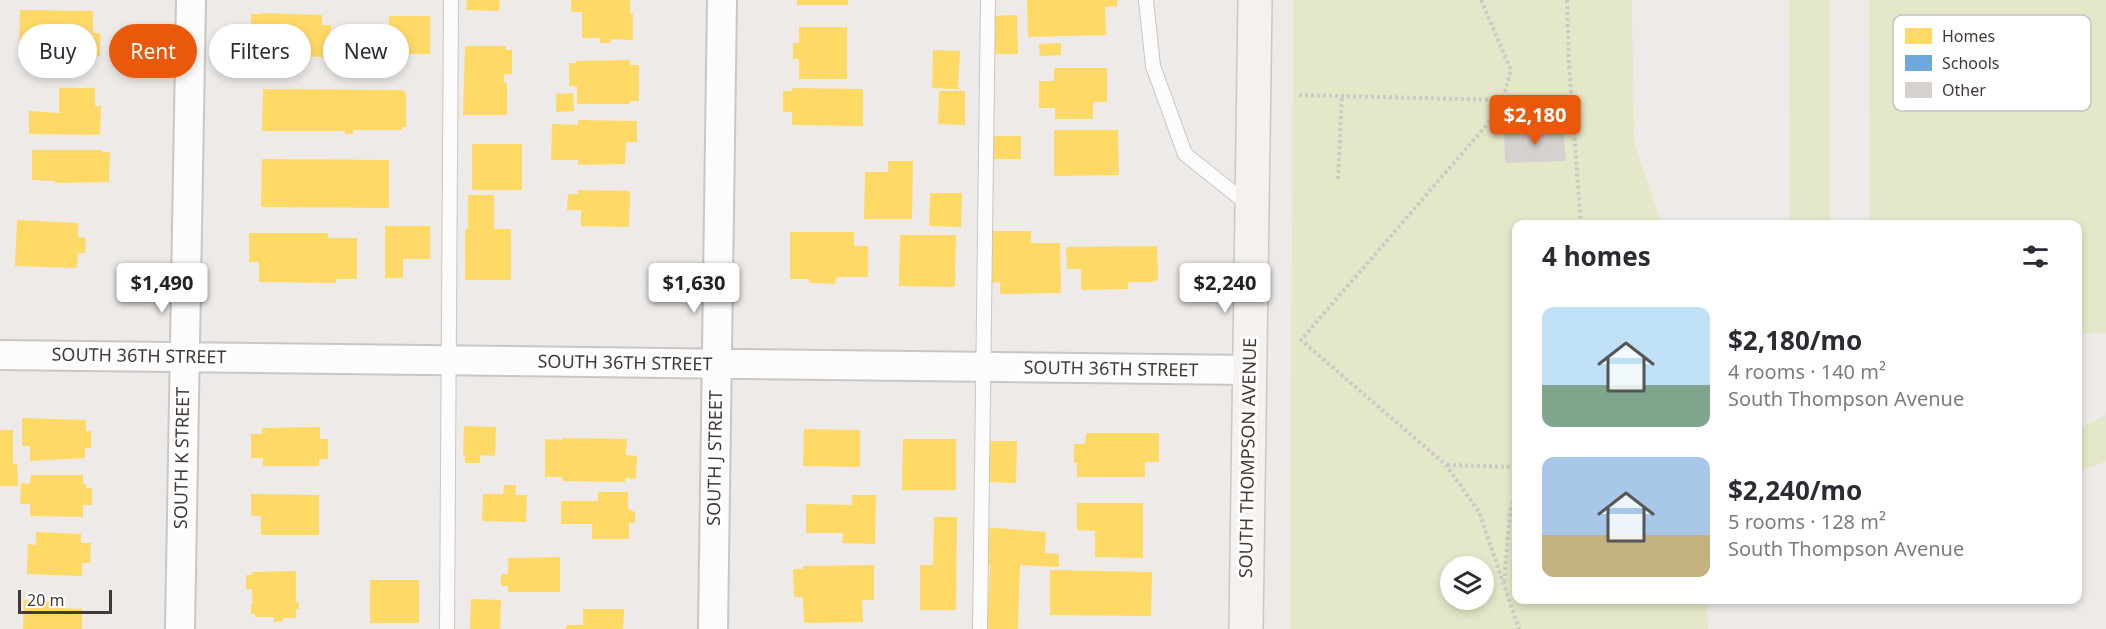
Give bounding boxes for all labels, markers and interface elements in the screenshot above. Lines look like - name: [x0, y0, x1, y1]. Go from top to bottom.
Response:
- legend: [1893, 15, 2091, 111]
- chip: Buy: [18, 24, 97, 78]
- chip: Rent: [109, 24, 197, 78]
- chip: Filters: [209, 24, 311, 78]
- chip: New: [323, 24, 409, 78]
- text: Homes: [1942, 25, 1995, 47]
- text: Schools: [1942, 52, 2000, 74]
- text: Other: [1942, 79, 1986, 101]
- pin: $2,180: [1486, 95, 1584, 146]
- text: $2,180: [1504, 101, 1566, 128]
- text: 4 homes: [1542, 238, 1651, 274]
- icon: filters: [2019, 240, 2052, 273]
- pin: $1,490: [113, 263, 211, 314]
- pin: $1,630: [645, 263, 743, 314]
- pin: $2,240: [1176, 263, 1274, 314]
- text: $1,490: [131, 269, 193, 296]
- text: $1,630: [663, 269, 725, 296]
- text: $2,240: [1194, 269, 1256, 296]
- text: $2,180/mo: [1728, 322, 1862, 358]
- icon: home: [1590, 331, 1662, 403]
- street label: SOUTH THOMPSON AVENUE: [1233, 338, 1261, 578]
- street label: SOUTH 36TH STREET: [51, 341, 227, 369]
- street label: SOUTH 36TH STREET: [537, 348, 713, 376]
- street label: SOUTH 36TH STREET: [1023, 354, 1199, 382]
- text: 4 rooms · 140 m²: [1728, 358, 1886, 385]
- text: South Thompson Avenue: [1728, 385, 1964, 412]
- street label: SOUTH K STREET: [168, 387, 194, 529]
- street label: SOUTH J STREET: [701, 390, 727, 526]
- text: $2,240/mo: [1728, 472, 1862, 508]
- icon: home: [1590, 481, 1662, 553]
- text: 5 rooms · 128 m²: [1728, 508, 1886, 535]
- text: South Thompson Avenue: [1728, 535, 1964, 562]
- map controls: [1440, 556, 1494, 610]
- button: layers: [1440, 556, 1494, 610]
- scale bar: [18, 587, 112, 614]
- text: 20 m: [27, 589, 64, 611]

